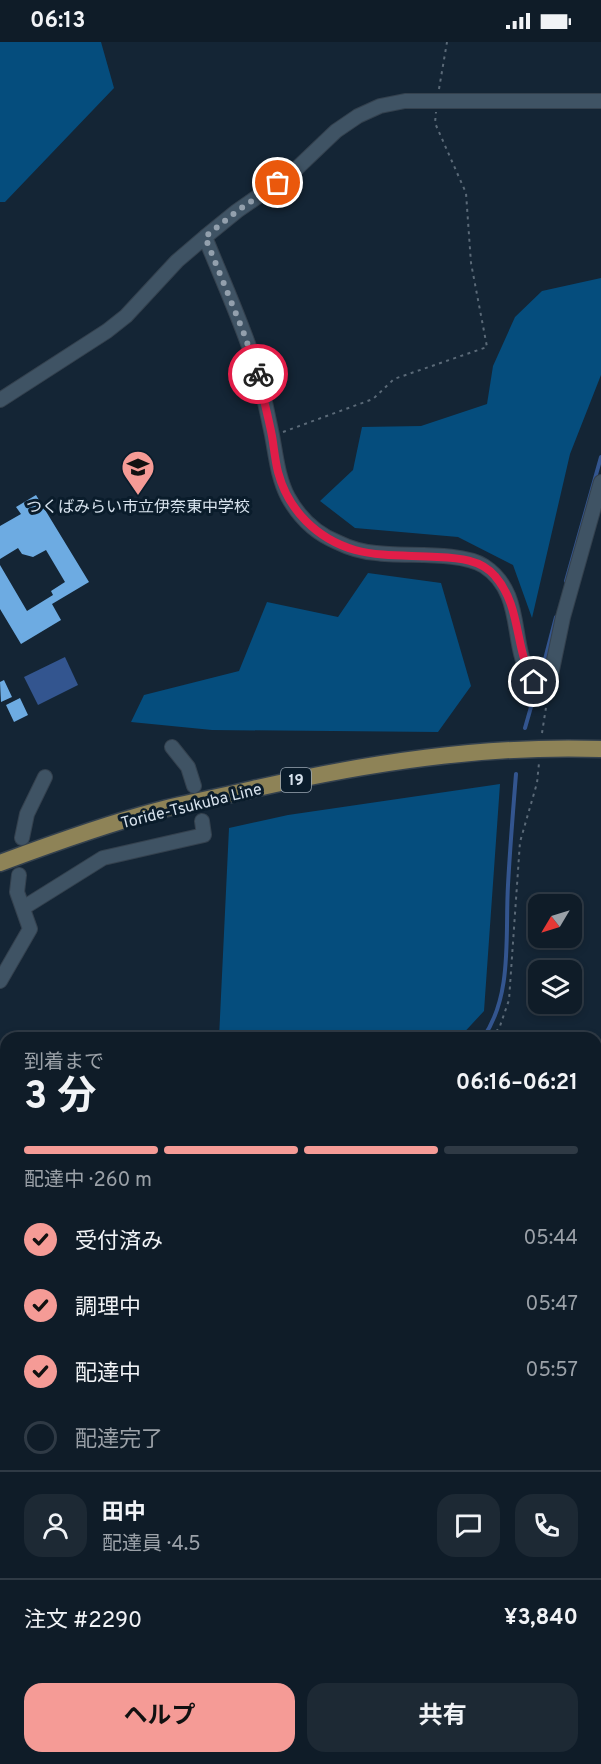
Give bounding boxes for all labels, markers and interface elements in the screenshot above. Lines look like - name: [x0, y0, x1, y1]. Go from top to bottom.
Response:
- text: 06:13: [30, 8, 85, 35]
- pin: [252, 157, 303, 208]
- icon: bag: [261, 166, 294, 199]
- courier: [228, 344, 288, 404]
- icon: bike: [242, 358, 275, 391]
- school or university icon: つくばみらい市立伊奈東中学校: [120, 449, 156, 496]
- place label: つくばみらい市立伊奈東中学校: [26, 498, 250, 518]
- pin: [508, 656, 559, 707]
- icon: home: [517, 665, 550, 698]
- road number: 19: [281, 768, 311, 792]
- street label: Toride-Tsukuba Line: [119, 780, 264, 834]
- north arrow: [528, 894, 582, 948]
- map controls: [528, 894, 582, 1014]
- button: layers: [528, 960, 582, 1014]
- text: 到着まで: [24, 1050, 104, 1076]
- text: 06:16–06:21: [456, 1070, 578, 1097]
- text: 3 分: [24, 1074, 96, 1123]
- text: 配達中 · 260 m: [24, 1168, 152, 1194]
- icon: check: [24, 1223, 57, 1256]
- text: 05:44: [523, 1226, 578, 1252]
- text: 受付済み: [75, 1229, 163, 1256]
- icon: check: [24, 1289, 57, 1322]
- text: 05:47: [526, 1292, 578, 1318]
- text: 調理中: [75, 1295, 141, 1322]
- icon: check: [24, 1355, 57, 1388]
- text: 05:57: [526, 1358, 578, 1384]
- text: 配達中: [75, 1361, 141, 1388]
- text: 配達完了: [75, 1427, 163, 1454]
- button: person: [24, 1494, 87, 1557]
- button: chat: [437, 1494, 500, 1557]
- button: phone: [515, 1494, 578, 1557]
- text: 田中: [102, 1500, 146, 1527]
- text: 配達員 · 4.5: [102, 1532, 201, 1558]
- text: ¥3,840: [504, 1605, 578, 1632]
- text: 注文 #2290: [24, 1608, 142, 1635]
- button: ヘルプ: [24, 1683, 295, 1752]
- button: 共有: [307, 1683, 578, 1752]

